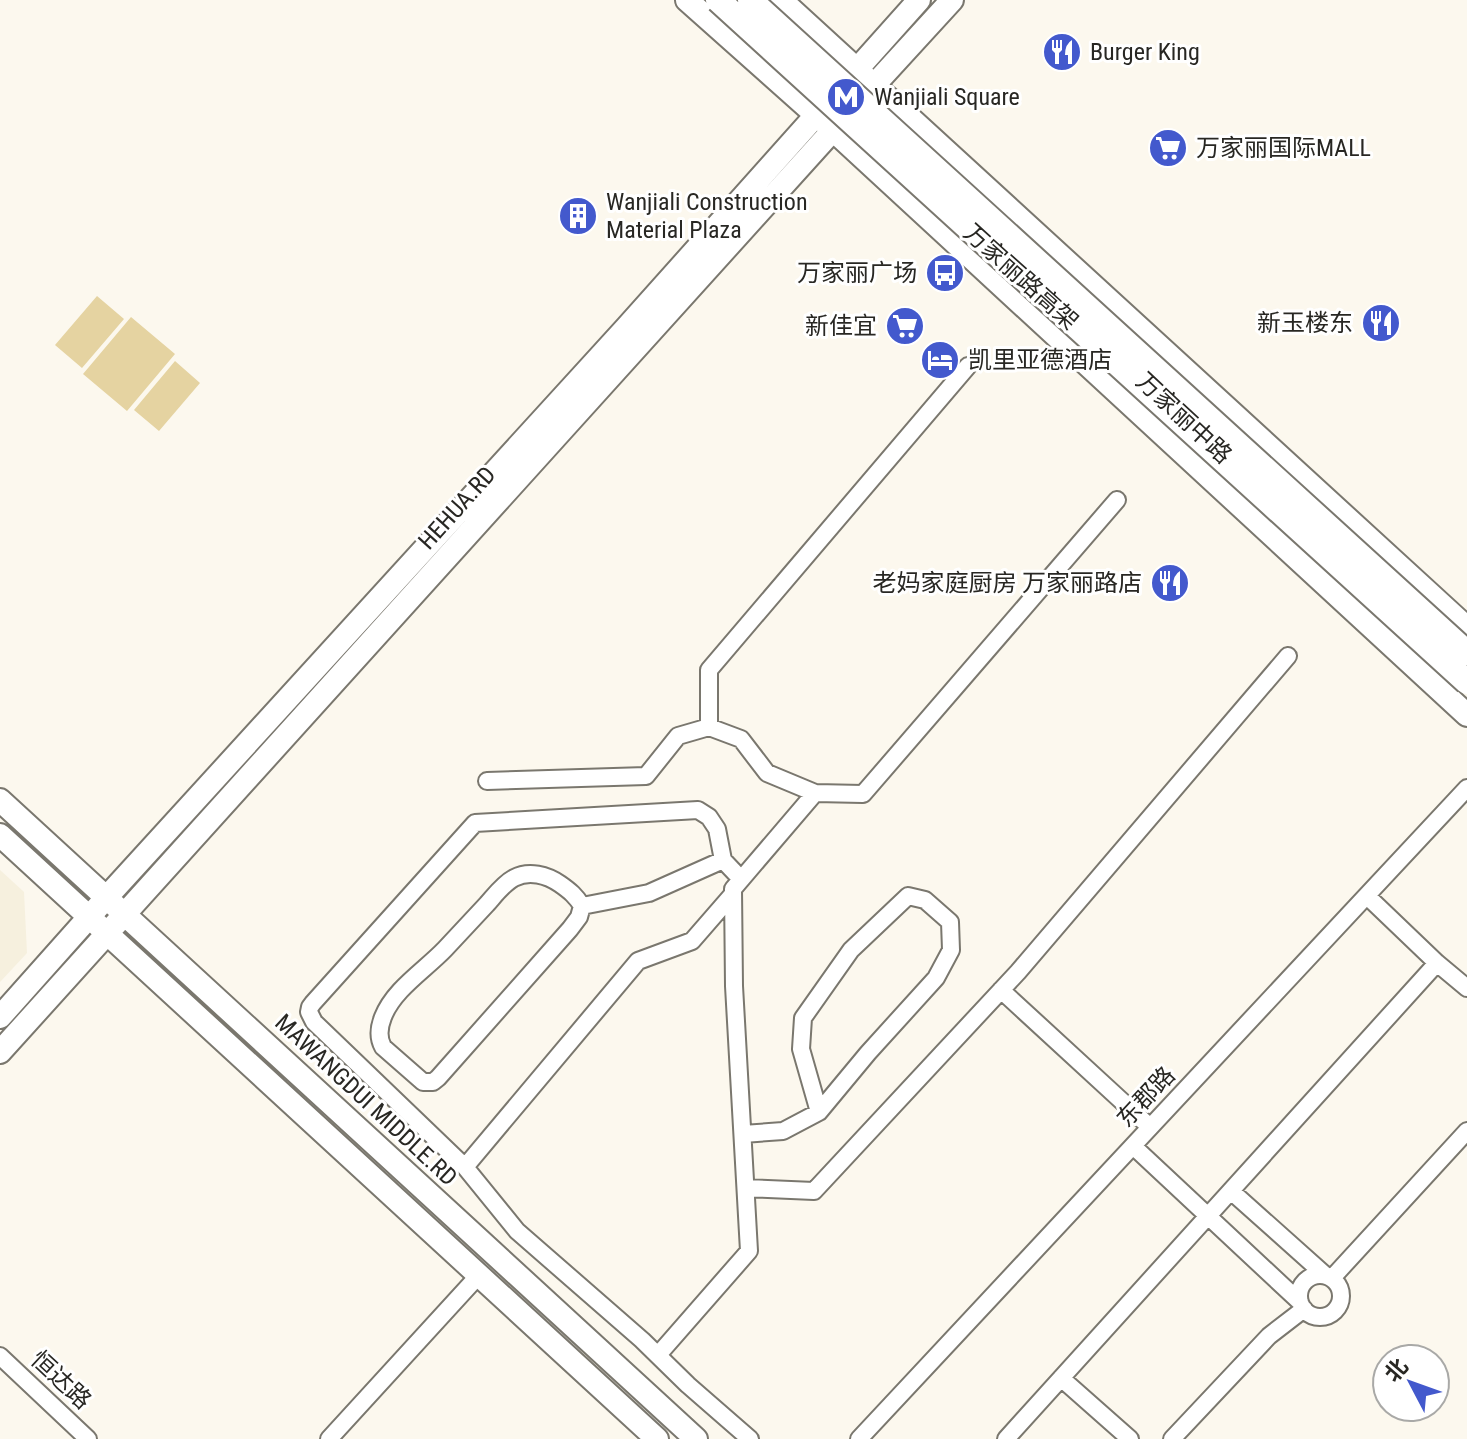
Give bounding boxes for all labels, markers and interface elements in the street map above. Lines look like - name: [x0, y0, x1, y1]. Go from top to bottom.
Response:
- restaurant icon: Burger King: [1041, 31, 1083, 73]
- place label: Burger King: [1090, 38, 1200, 66]
- metro station icon: Wanjiali Square: [825, 76, 867, 118]
- place label: Wanjiali Square: [874, 83, 1020, 111]
- supermarket icon: 万家丽国际MALL: [1147, 127, 1189, 169]
- place label: 万家丽国际MALL: [1196, 134, 1371, 162]
- place label: Wanjiali Construction Material Plaza: [606, 188, 808, 244]
- building icon: Wanjiali Construction Material Plaza: [557, 195, 599, 237]
- street label: 万家丽路高架: [958, 218, 1084, 336]
- bus stop icon: 万家丽广场: [924, 252, 966, 294]
- place label: 万家丽广场: [797, 259, 917, 287]
- restaurant icon: 新玉楼东: [1360, 302, 1402, 344]
- supermarket icon: 新佳宜: [884, 305, 926, 347]
- place label: 新玉楼东: [1257, 309, 1353, 337]
- place label: 新佳宜: [805, 312, 877, 340]
- hotel icon: 凯里亚德酒店: [919, 339, 961, 381]
- place label: 凯里亚德酒店: [968, 346, 1112, 374]
- street label: 万家丽中路: [1131, 367, 1237, 469]
- street label: HEHUA.RD: [413, 461, 501, 555]
- restaurant icon: 老妈家庭厨房 万家丽路店: [1149, 562, 1191, 604]
- place label: 老妈家庭厨房 万家丽路店: [872, 569, 1142, 597]
- street label: MAWANGDUI MIDDLE.RD: [269, 1008, 463, 1192]
- street label: 东郡路: [1111, 1061, 1181, 1133]
- north arrow: [1371, 1343, 1451, 1423]
- street label: 恒达路: [25, 1345, 97, 1415]
- text: 北: [1380, 1354, 1413, 1387]

